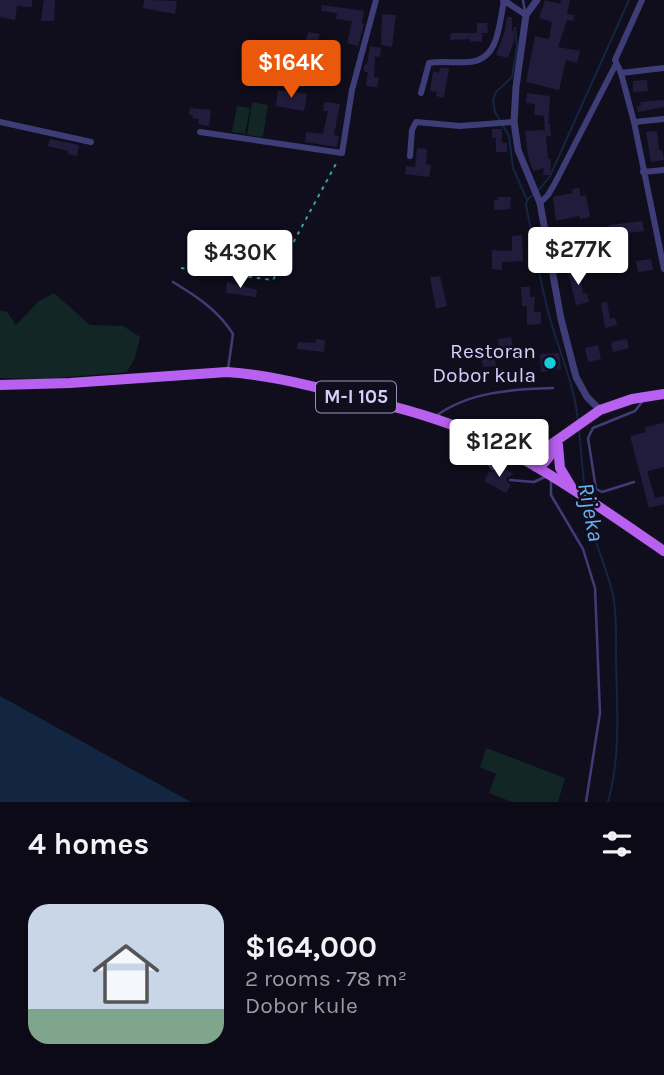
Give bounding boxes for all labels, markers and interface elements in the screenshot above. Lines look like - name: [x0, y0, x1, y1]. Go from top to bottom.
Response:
- pin: $164K: [242, 41, 340, 100]
- text: $164K: [258, 49, 324, 76]
- pin: $277K: [529, 228, 627, 287]
- pin: $430K: [191, 230, 289, 290]
- text: $277K: [544, 236, 612, 263]
- text: $430K: [203, 239, 277, 266]
- place label: Restoran Dobor kula: [432, 339, 536, 387]
- marker: Restoran Dobor kula: [542, 355, 558, 371]
- road number: M-I 105: [316, 382, 396, 412]
- pin: $122K: [450, 420, 548, 479]
- text: $122K: [466, 428, 532, 455]
- water label: Rijeka: [572, 480, 610, 544]
- icon: filters: [598, 825, 636, 863]
- text: 4 homes: [28, 826, 149, 862]
- text: $164,000: [245, 929, 377, 965]
- icon: home: [84, 932, 168, 1016]
- text: 2 rooms · 78 m²: [245, 965, 407, 992]
- text: Dobor kule: [245, 992, 358, 1019]

